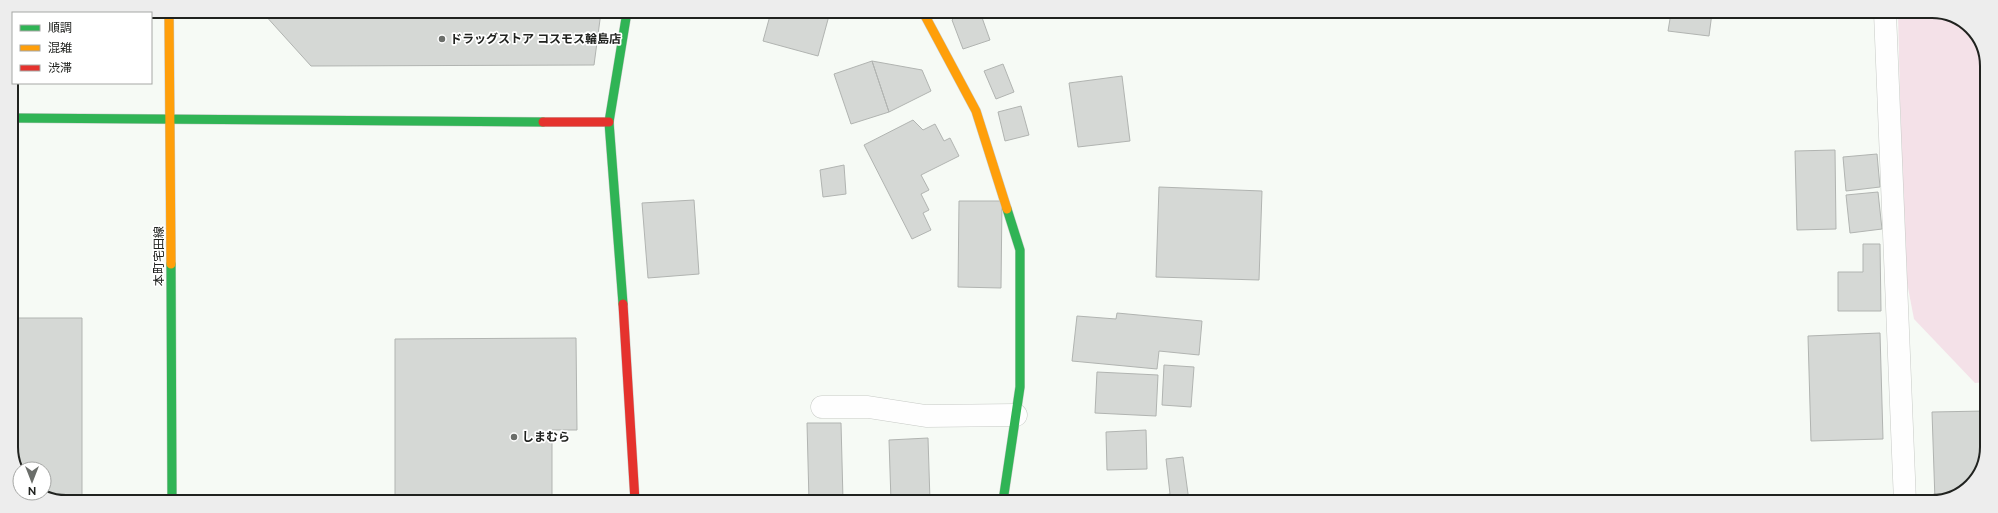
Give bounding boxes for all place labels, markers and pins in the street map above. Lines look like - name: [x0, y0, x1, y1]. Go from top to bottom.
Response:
- place label: ドラッグストア コスモス輪島店: [450, 32, 621, 46]
- marker: ドラッグストア コスモス輪島店: [437, 34, 447, 44]
- place label: しまむら: [522, 430, 570, 444]
- marker: しまむら: [509, 432, 519, 442]

